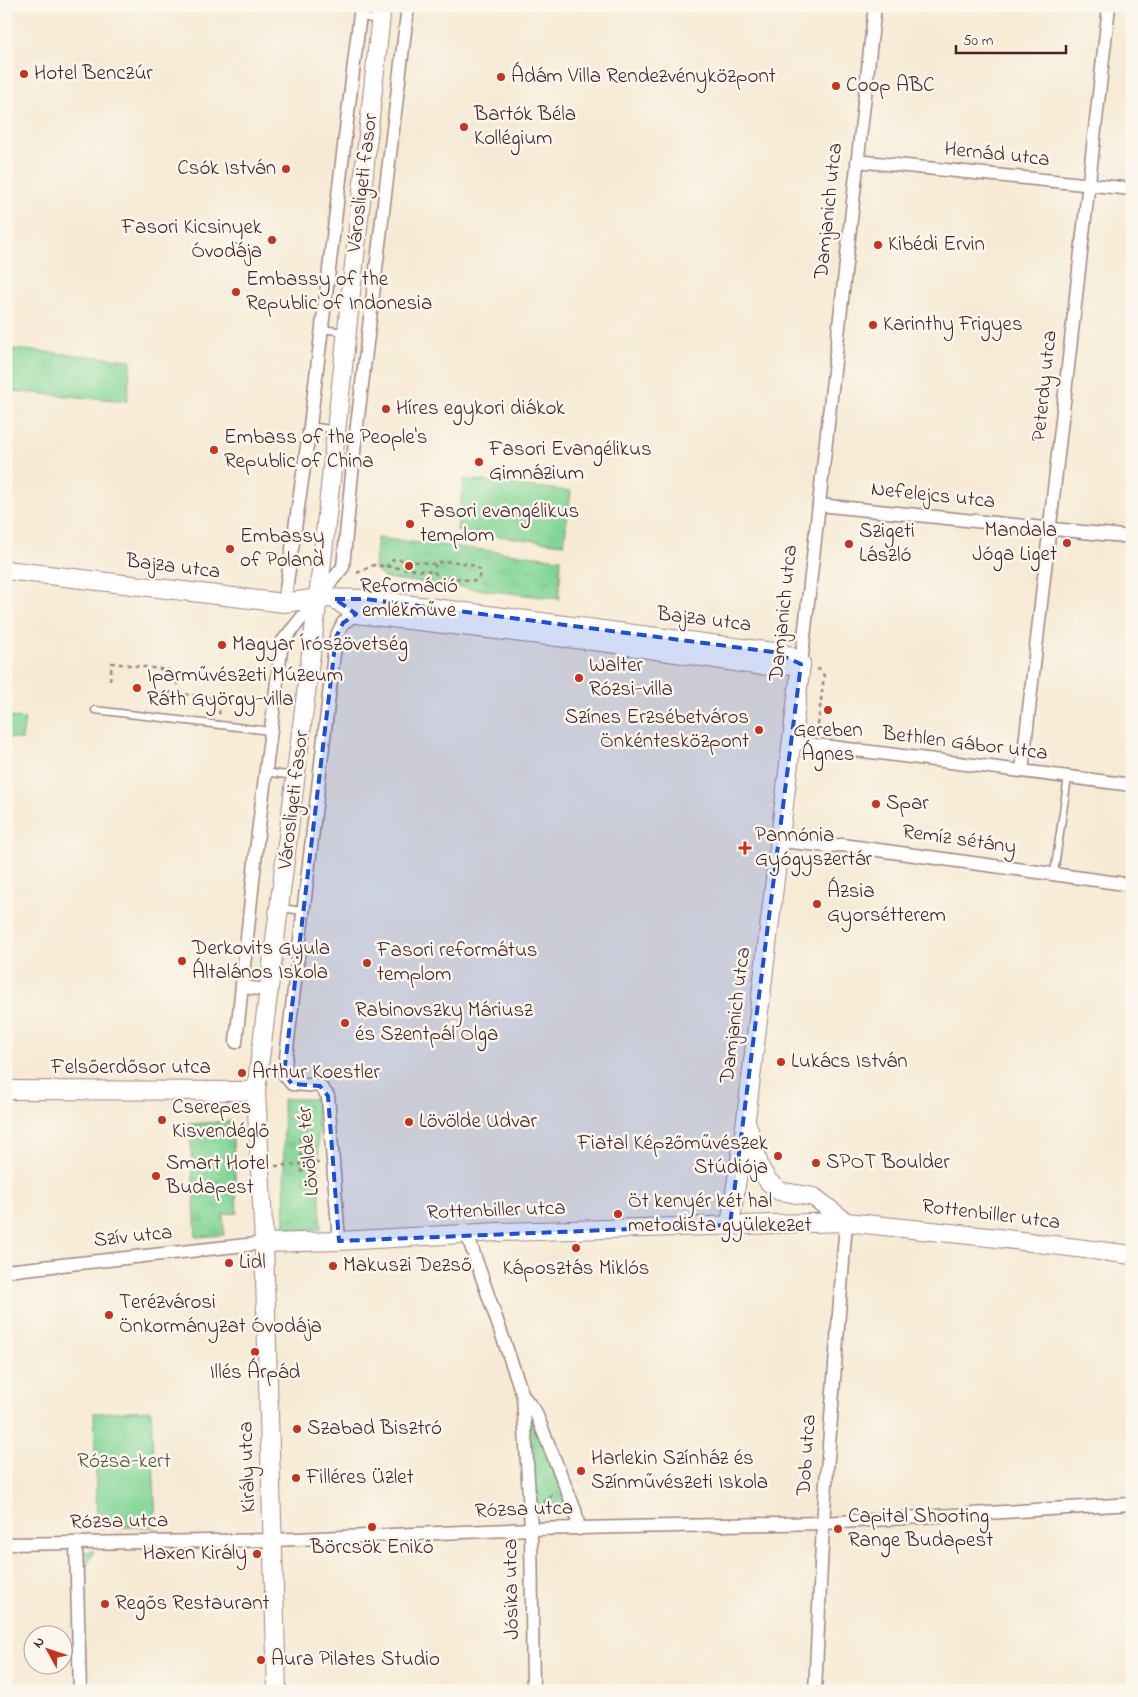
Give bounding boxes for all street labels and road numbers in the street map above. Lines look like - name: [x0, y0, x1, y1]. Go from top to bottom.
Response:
- street label: Városligeti fasor: [339, 111, 388, 256]
- street label: Hernád utca: [943, 135, 1051, 175]
- street label: Damjanich utca: [807, 141, 851, 282]
- street label: Peterdy utca: [1024, 329, 1068, 443]
- street label: Nefelejcs utca: [869, 475, 997, 517]
- street label: Damjanich utca: [762, 543, 806, 684]
- street label: Bajza utca: [123, 546, 222, 588]
- street label: Bajza utca: [654, 599, 753, 641]
- street label: Bethlen Gábor utca: [880, 719, 1049, 769]
- street label: Városligeti fasor: [270, 728, 319, 873]
- street label: Remíz sétány: [900, 817, 1018, 865]
- street label: Damjanich utca: [713, 945, 759, 1086]
- street label: Felsőerdősor utca: [50, 1053, 211, 1083]
- street label: Lövölde tér: [290, 1104, 328, 1197]
- street label: Rottenbiller utca: [920, 1192, 1062, 1238]
- street label: Rottenbiller utca: [426, 1194, 566, 1228]
- street label: Szív utca: [92, 1218, 174, 1256]
- street label: Dob utca: [789, 1413, 825, 1498]
- street label: Király utca: [231, 1421, 267, 1513]
- street label: Rózsa utca: [474, 1493, 574, 1527]
- street label: Rózsa utca: [70, 1506, 168, 1538]
- street label: Jósika utca: [496, 1538, 528, 1640]

